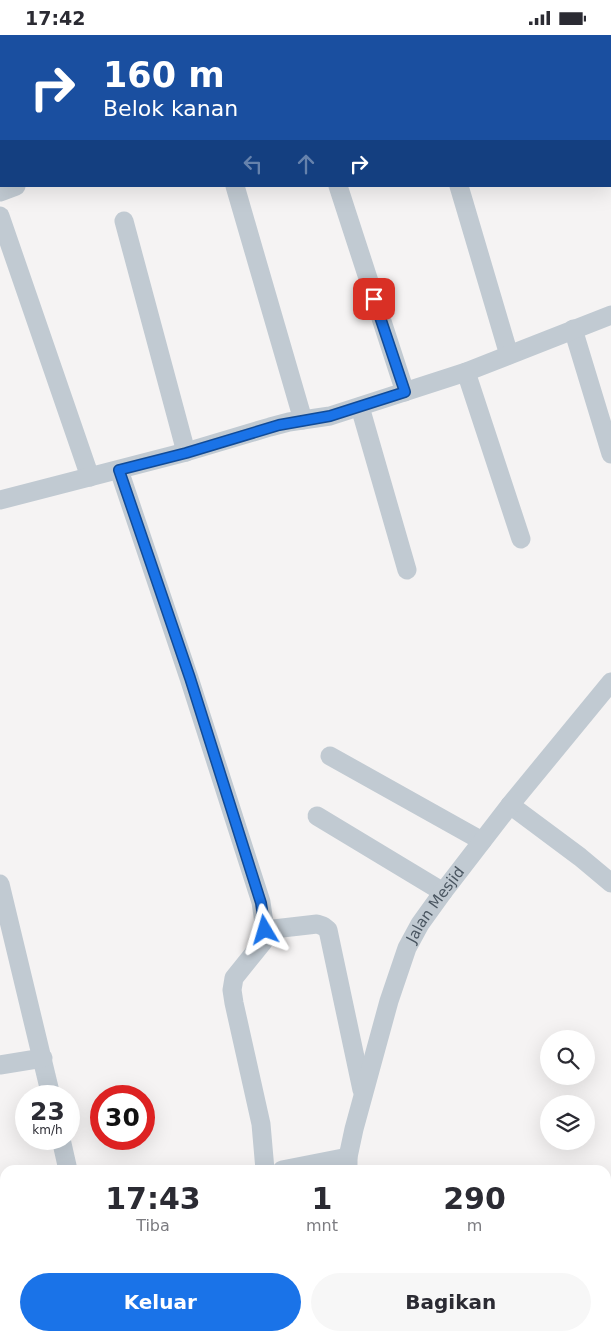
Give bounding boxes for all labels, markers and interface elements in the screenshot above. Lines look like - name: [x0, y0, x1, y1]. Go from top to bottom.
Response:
- text: 17:42: [25, 7, 85, 29]
- icon: right: [20, 55, 85, 120]
- text: 160 m: [103, 55, 225, 95]
- text: Belok kanan: [103, 96, 238, 121]
- icon: left: [239, 150, 267, 178]
- icon: ahead: [292, 150, 320, 178]
- icon: right: [345, 150, 373, 178]
- pin: [353, 278, 395, 320]
- icon: arrive: [360, 285, 388, 313]
- street label: Jalan Mesjid: [402, 863, 468, 947]
- position arrow: [238, 903, 290, 955]
- map controls: [540, 1030, 595, 1150]
- button: search: [540, 1030, 595, 1085]
- speed limit sign: 30: [90, 1085, 155, 1150]
- button: layers: [540, 1095, 595, 1150]
- text: 23: [30, 1097, 65, 1126]
- text: km/h: [32, 1123, 63, 1137]
- text: 17:43: [105, 1181, 201, 1216]
- text: 1: [312, 1181, 332, 1216]
- text: 290: [443, 1181, 506, 1216]
- text: Tiba: [136, 1216, 170, 1235]
- text: mnt: [306, 1216, 338, 1235]
- text: m: [467, 1216, 482, 1235]
- button: Keluar: [20, 1273, 301, 1331]
- button: Bagikan: [311, 1273, 591, 1331]

